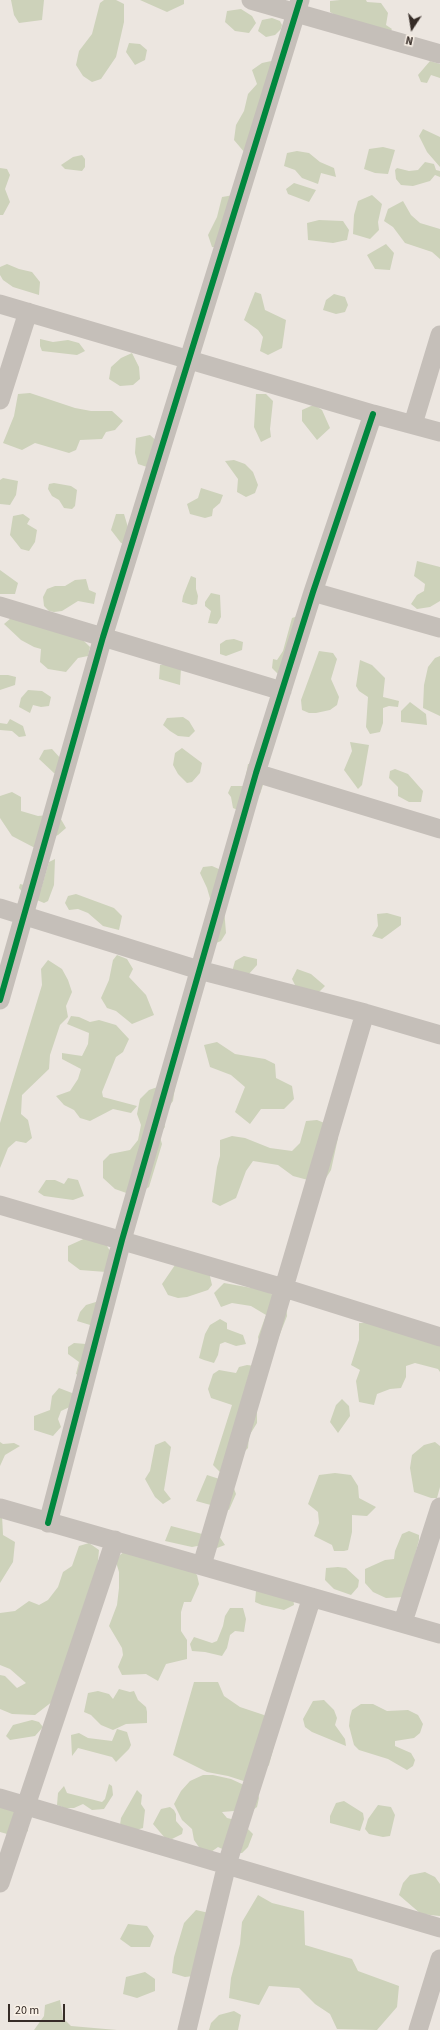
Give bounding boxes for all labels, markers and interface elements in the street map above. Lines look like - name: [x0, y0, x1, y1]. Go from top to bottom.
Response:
- north arrow: [392, 8, 432, 48]
- text: N: [404, 32, 415, 48]
- scale bar: [10, 1996, 67, 2022]
- text: 20 m: [15, 2002, 39, 2019]

